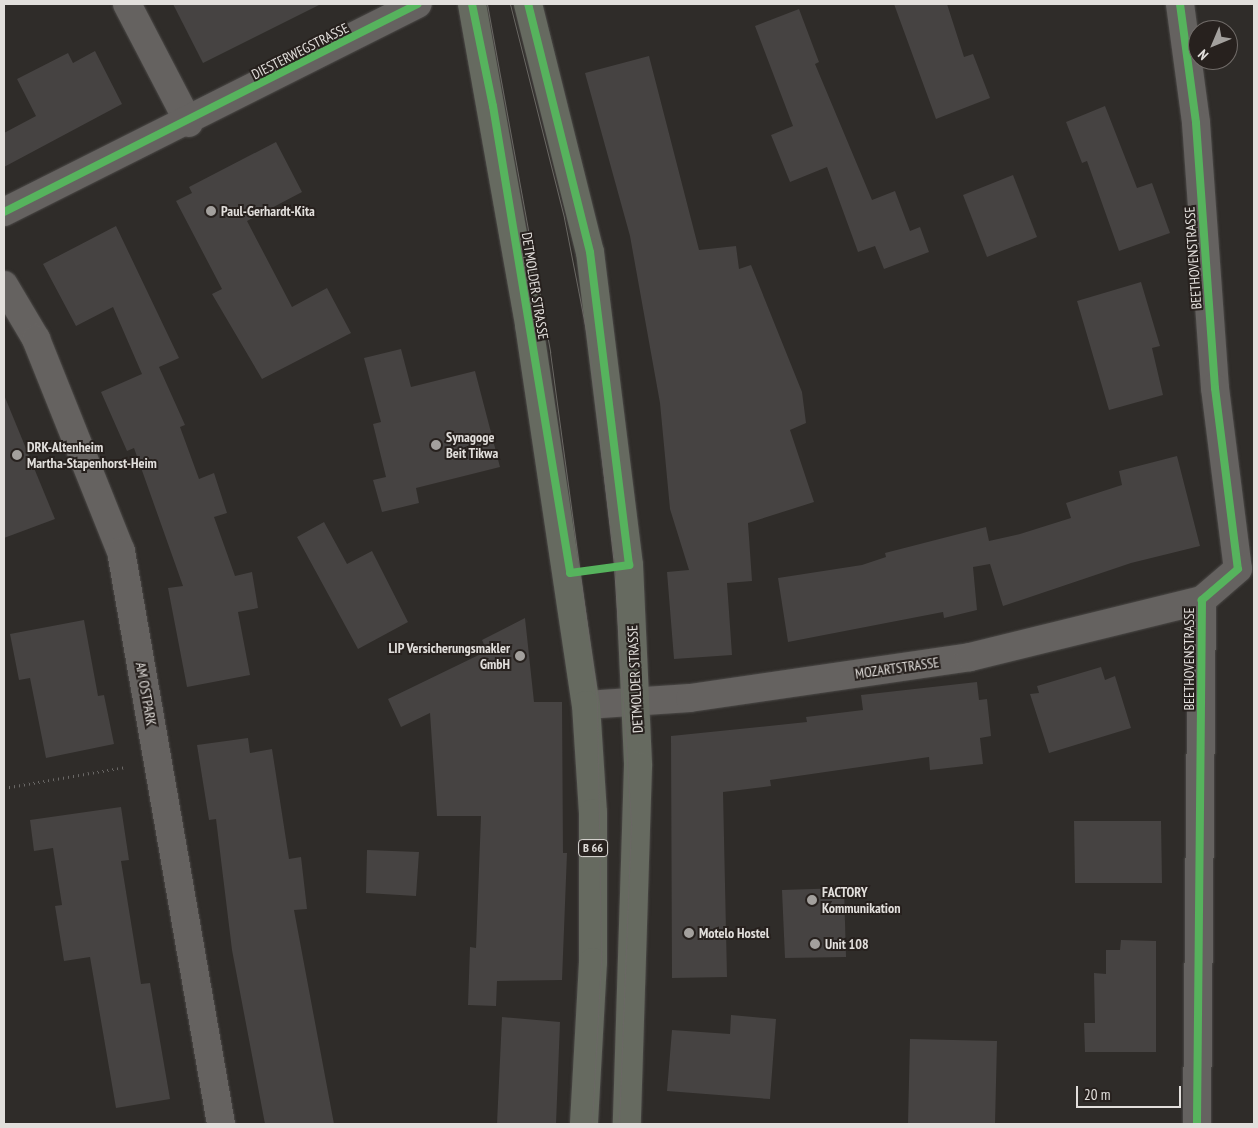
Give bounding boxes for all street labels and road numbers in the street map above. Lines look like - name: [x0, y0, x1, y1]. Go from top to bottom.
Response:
- street label: DIESTERWEGSTRASSE: [249, 19, 351, 83]
- street label: BEETHOVENSTRASSE: [1181, 206, 1205, 310]
- street label: DETMOLDER STRASSE: [518, 231, 552, 341]
- street label: BEETHOVENSTRASSE: [1181, 607, 1197, 711]
- street label: DETMOLDER STRASSE: [624, 624, 646, 734]
- street label: MOZARTSTRASSE: [854, 654, 940, 682]
- street label: AM OSTPARK: [132, 661, 160, 727]
- road number: B 66: [578, 838, 608, 858]

